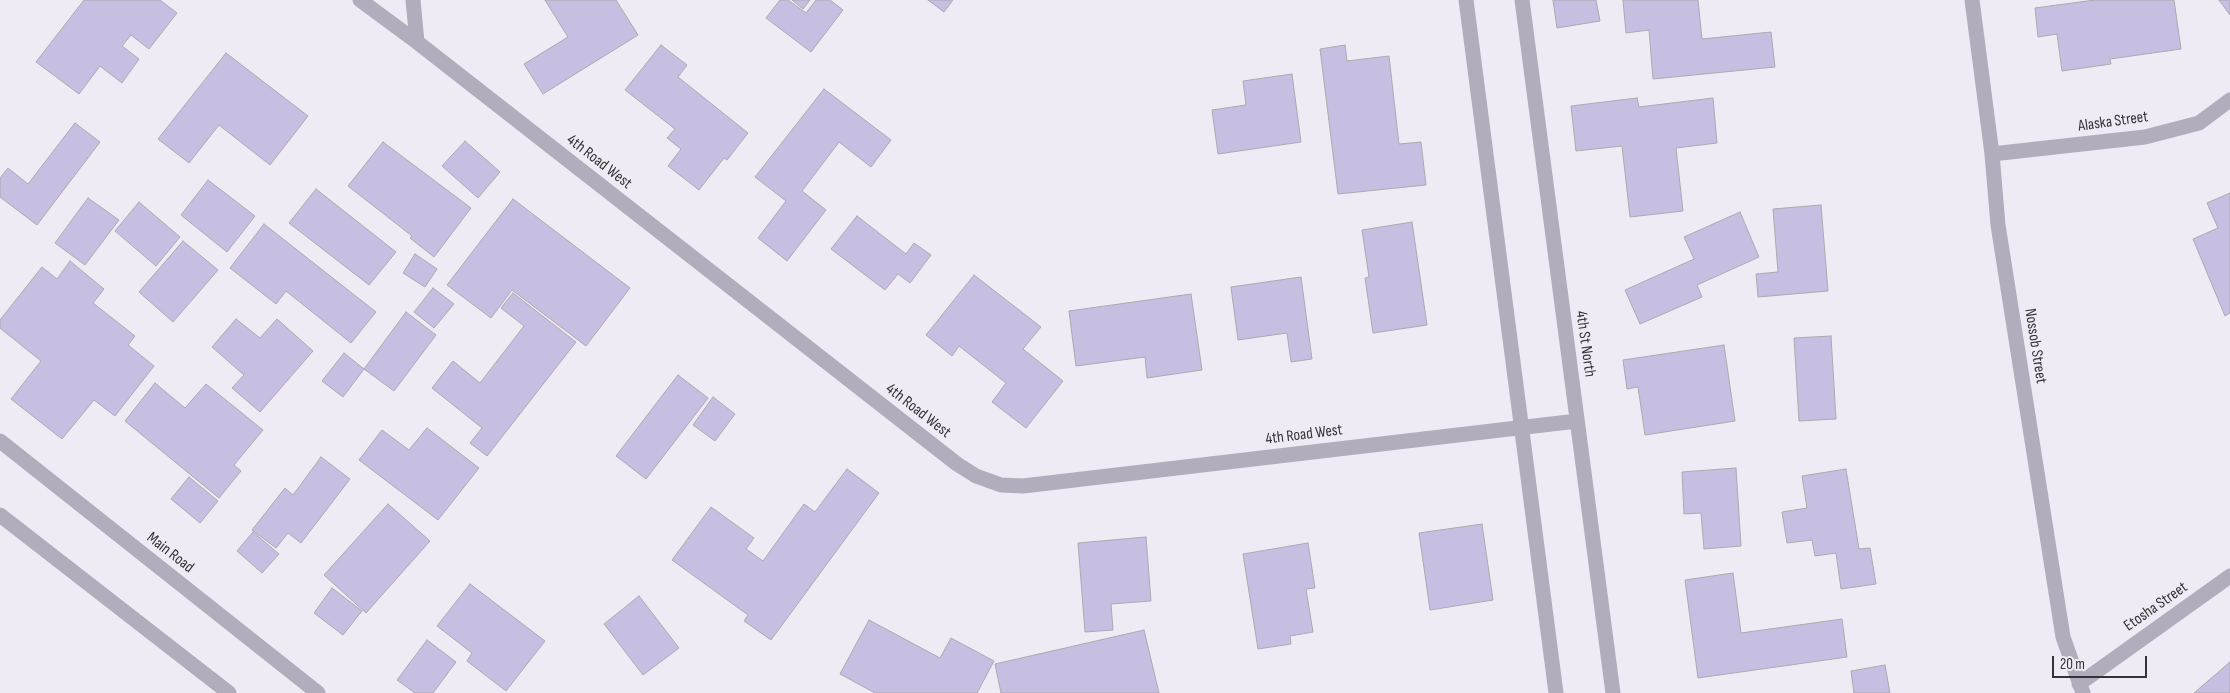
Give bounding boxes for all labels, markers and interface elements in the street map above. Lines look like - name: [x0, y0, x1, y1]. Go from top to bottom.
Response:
- street label: Alaska Street: [2077, 108, 2149, 136]
- street label: 4th Road West: [563, 131, 635, 193]
- street label: Nossob Street: [2020, 307, 2050, 385]
- street label: 4th St North: [1571, 310, 1599, 378]
- street label: 4th Road West: [882, 380, 954, 442]
- street label: 4th Road West: [1264, 421, 1344, 449]
- street label: Main Road: [143, 529, 197, 577]
- street label: Etosha Street: [2121, 578, 2191, 636]
- scale bar: [2055, 646, 2150, 678]
- text: 20 m: [2060, 655, 2085, 674]

